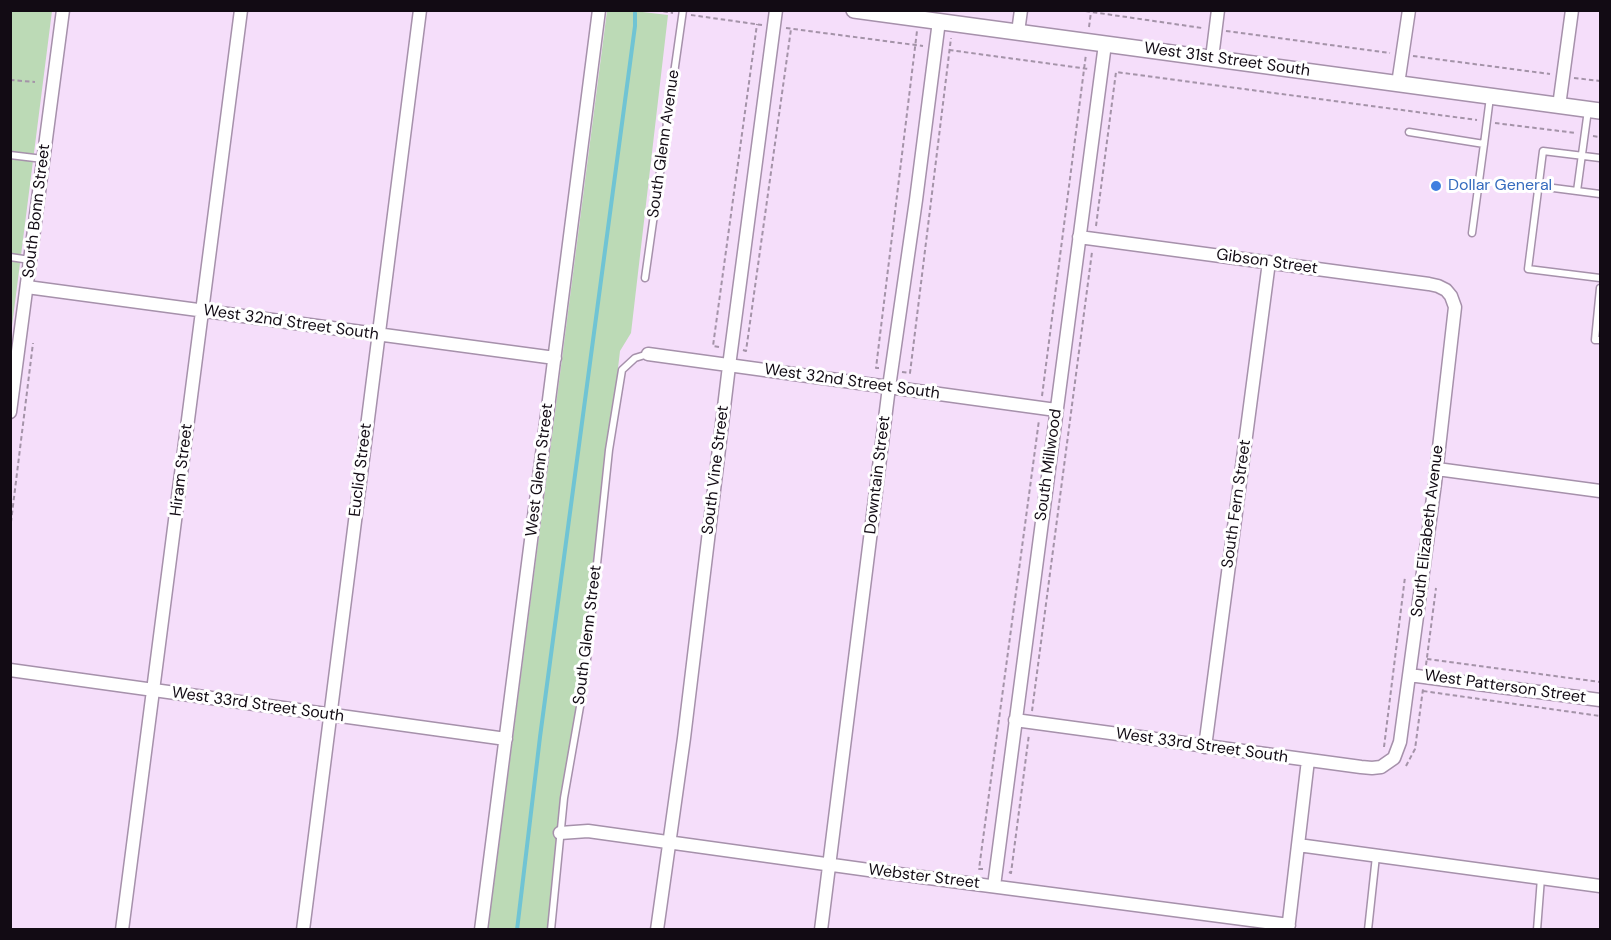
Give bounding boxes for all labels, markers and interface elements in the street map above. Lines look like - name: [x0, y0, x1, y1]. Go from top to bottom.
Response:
- street label: West 31st Street South: [1143, 39, 1311, 81]
- street label: South Glenn Avenue: [644, 69, 684, 219]
- street label: South Bonn Street: [19, 143, 55, 279]
- place label: Dollar General: [1448, 176, 1552, 196]
- marker: Dollar General: [1429, 179, 1443, 193]
- street label: Gibson Street: [1215, 245, 1319, 279]
- street label: West 32nd Street South: [202, 301, 380, 345]
- street label: West 32nd Street South: [763, 360, 941, 404]
- street label: West Glenn Street: [522, 402, 558, 538]
- street label: South Vine Street: [699, 404, 733, 536]
- street label: South Millwood: [1032, 408, 1066, 522]
- street label: Downtain Street: [861, 415, 895, 535]
- street label: Euclid Street: [346, 422, 376, 518]
- street label: Hiram Street: [167, 423, 197, 517]
- street label: South Fern Street: [1218, 438, 1256, 570]
- street label: South Elizabeth Avenue: [1408, 444, 1448, 618]
- street label: South Glenn Street: [570, 564, 606, 706]
- street label: West Patterson Street: [1423, 666, 1587, 708]
- street label: West 33rd Street South: [171, 683, 345, 727]
- street label: West 33rd Street South: [1115, 724, 1289, 768]
- street label: Webster Street: [867, 861, 981, 893]

